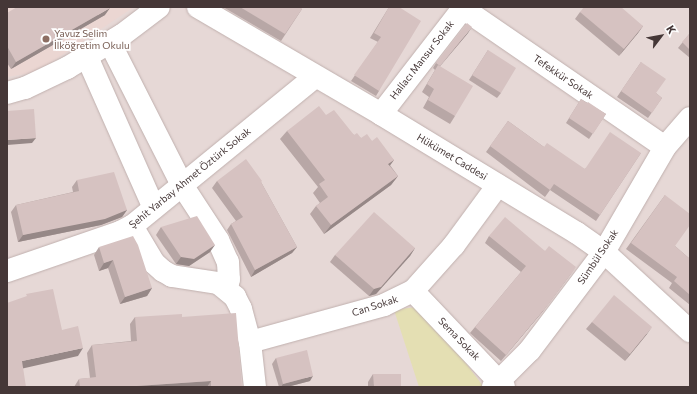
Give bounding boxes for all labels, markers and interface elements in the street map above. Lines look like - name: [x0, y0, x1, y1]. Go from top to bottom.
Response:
- north arrow: [641, 16, 681, 56]
- street label: Hallacı Mansur Sokak: [387, 18, 457, 102]
- text: K: [664, 23, 679, 36]
- place label: Yavuz Selim İlköğretim Okulu: [54, 27, 130, 50]
- marker: Yavuz Selim İlköğretim Okulu: [41, 34, 51, 44]
- street label: Tefekkür Sokak: [531, 52, 595, 102]
- street label: Şehit Yarbay Ahmet Öztürk Sokak: [127, 125, 253, 231]
- street label: Hükümet Caddesi: [415, 131, 489, 183]
- street label: Sümbül Sokak: [575, 227, 621, 287]
- street label: Can Sokak: [350, 293, 400, 319]
- street label: Sema Sokak: [436, 315, 482, 363]

